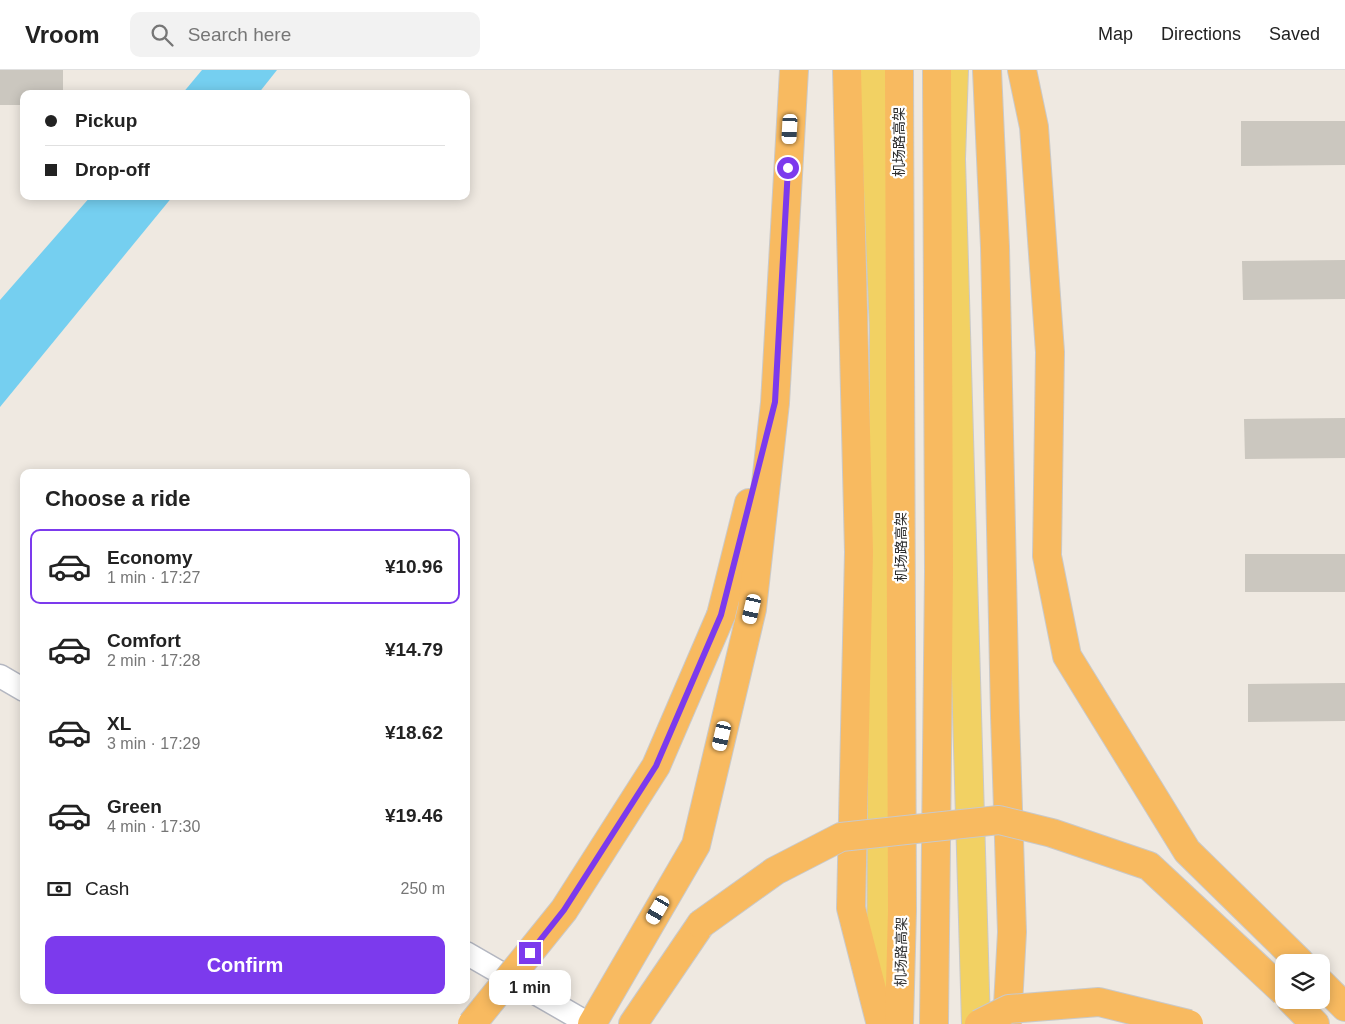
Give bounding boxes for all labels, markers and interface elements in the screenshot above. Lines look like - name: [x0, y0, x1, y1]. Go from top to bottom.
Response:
- search box: [130, 12, 480, 57]
- text: Vroom: [25, 21, 100, 48]
- icon: search: [148, 21, 176, 49]
- text: Search here: [188, 24, 291, 45]
- text: Map: [1098, 24, 1133, 44]
- text: Directions: [1161, 24, 1241, 44]
- text: Saved: [1269, 24, 1320, 44]
- street label: 机场路高架: [891, 107, 907, 177]
- text: Pickup: [75, 110, 137, 131]
- car: [781, 114, 798, 144]
- route start: [777, 157, 799, 179]
- text: Drop-off: [75, 159, 150, 180]
- text: Choose a ride: [45, 486, 190, 511]
- street label: 机场路高架: [893, 512, 909, 582]
- icon: car: [47, 544, 92, 589]
- text: Economy: [107, 547, 193, 568]
- text: ¥10.96: [385, 556, 443, 577]
- text: 1 min · 17:27: [107, 569, 200, 586]
- car: [741, 593, 762, 625]
- icon: car: [47, 627, 92, 672]
- text: Comfort: [107, 630, 181, 651]
- text: ¥14.79: [385, 639, 443, 660]
- text: 2 min · 17:28: [107, 652, 200, 669]
- icon: car: [47, 710, 92, 755]
- text: XL: [107, 713, 131, 734]
- car: [711, 720, 732, 752]
- text: ¥18.62: [385, 722, 443, 743]
- text: 3 min · 17:29: [107, 735, 200, 752]
- icon: car: [47, 793, 92, 838]
- text: Green: [107, 796, 162, 817]
- text: ¥19.46: [385, 805, 443, 826]
- text: 4 min · 17:30: [107, 818, 200, 835]
- icon: cash: [45, 875, 73, 903]
- text: Cash: [85, 878, 129, 899]
- text: 250 m: [401, 880, 445, 897]
- car: [644, 893, 671, 927]
- street label: 机场路高架: [892, 917, 910, 987]
- button: Confirm: [45, 936, 445, 994]
- route end: [519, 942, 541, 964]
- map controls: [1275, 954, 1330, 1009]
- button: layers: [1275, 954, 1330, 1009]
- callout: 1 min: [489, 970, 571, 1006]
- text: 1 min: [509, 979, 551, 996]

